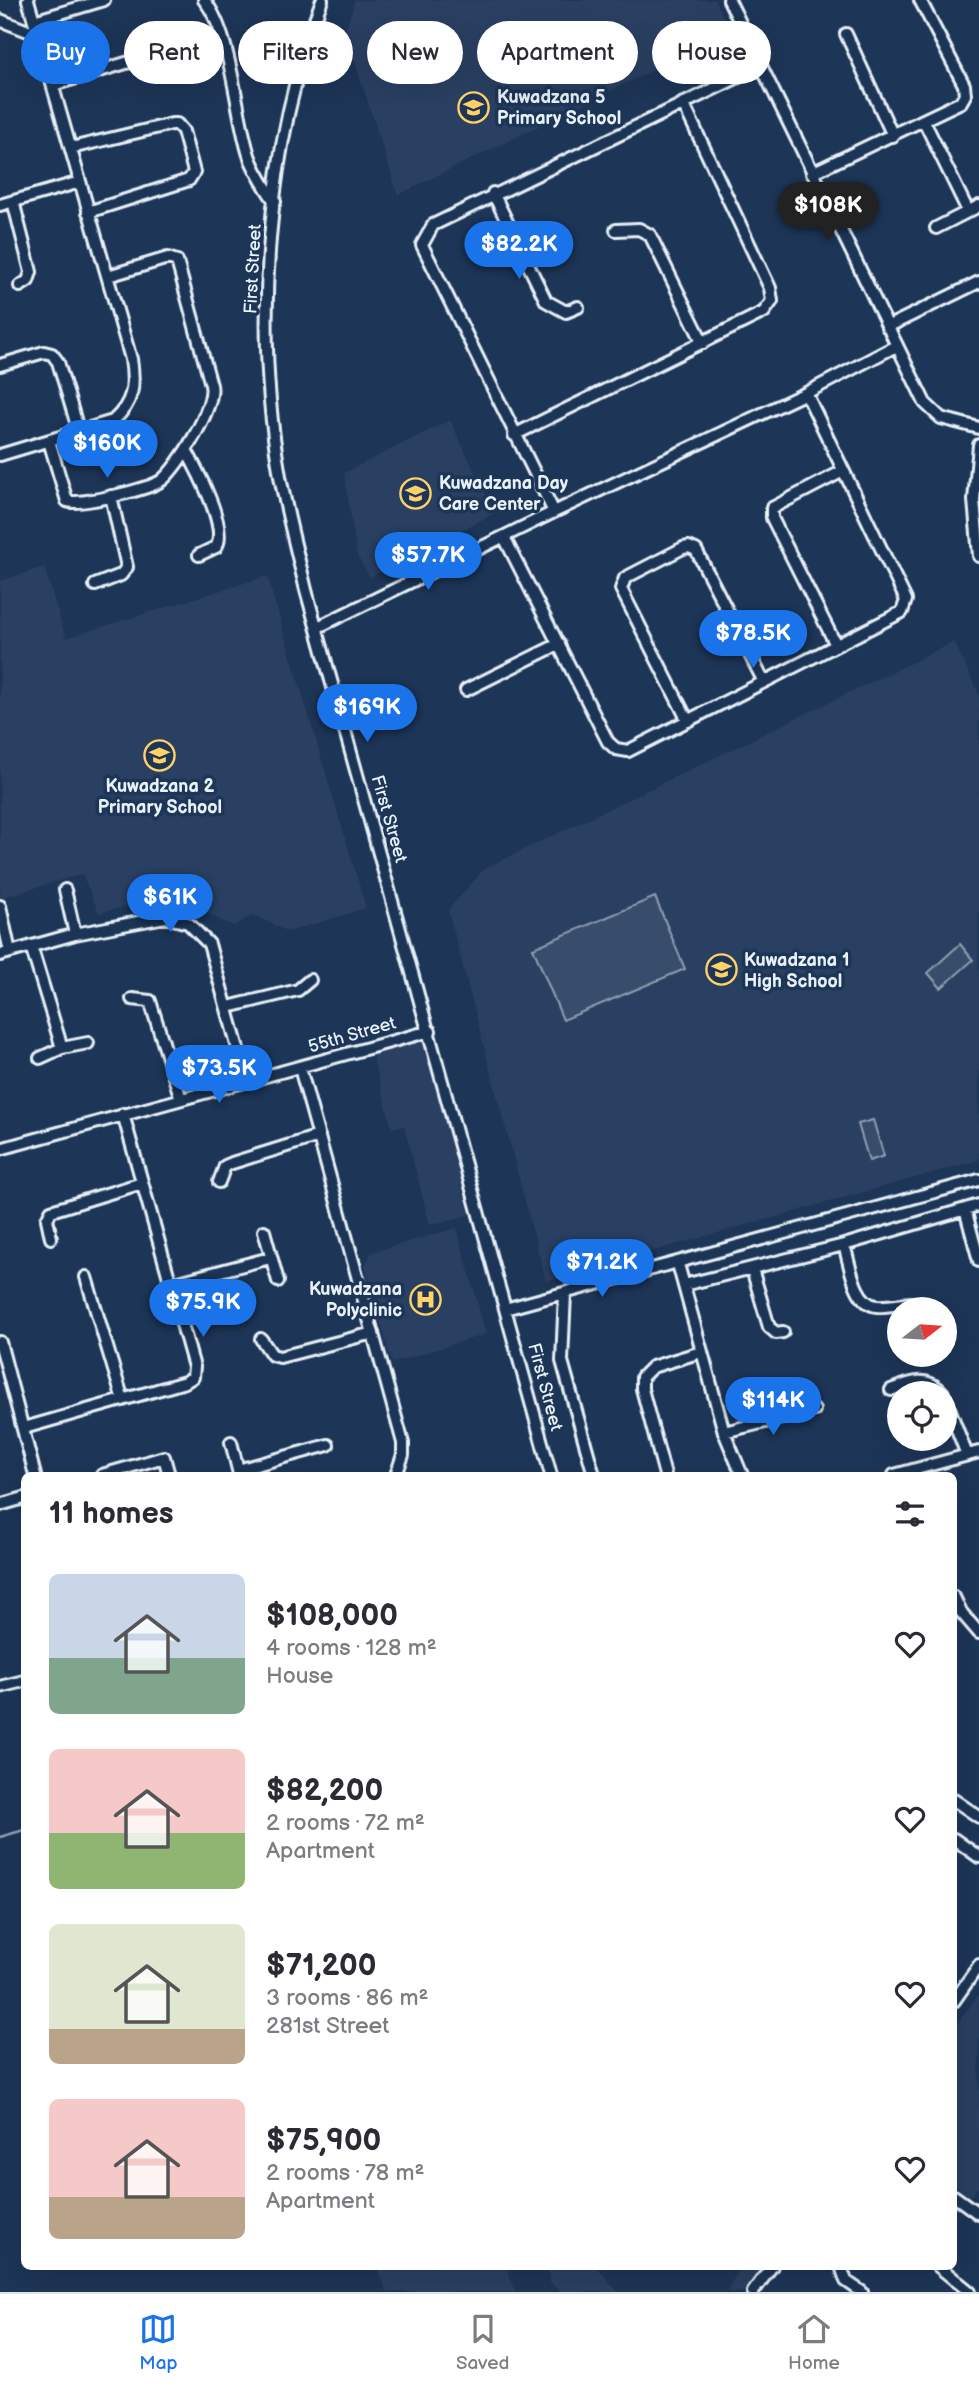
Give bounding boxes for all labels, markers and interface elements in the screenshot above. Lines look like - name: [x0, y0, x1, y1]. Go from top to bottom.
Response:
- chip: Buy: [21, 21, 110, 84]
- chip: Rent: [124, 21, 224, 84]
- chip: Filters: [238, 21, 353, 84]
- chip: New: [367, 21, 463, 84]
- chip: Apartment: [477, 21, 638, 84]
- chip: House: [652, 21, 771, 84]
- place label: Kuwadzana 5 Primary School: [497, 87, 621, 129]
- school or university icon: Kuwadzana 5 Primary School: [457, 90, 491, 124]
- pin: $108K: [779, 182, 877, 242]
- text: $108K: [794, 191, 862, 219]
- pin: $82.2K: [462, 222, 576, 281]
- street label: First Street: [240, 223, 266, 314]
- text: $82.2K: [480, 230, 558, 258]
- pin: $160K: [58, 420, 156, 480]
- text: $160K: [73, 429, 141, 457]
- place label: Kuwadzana Day Care Center: [439, 473, 569, 515]
- school or university icon: Kuwadzana Day Care Center: [399, 476, 433, 510]
- pin: $57.7K: [371, 532, 485, 592]
- text: $57.7K: [391, 541, 465, 569]
- pin: $78.5K: [696, 610, 810, 670]
- text: $78.5K: [715, 619, 791, 647]
- pin: $169K: [318, 684, 416, 744]
- text: $169K: [333, 693, 401, 721]
- school or university icon: Kuwadzana 2 Primary School: [143, 739, 177, 773]
- street label: First Street: [367, 773, 412, 866]
- place label: Kuwadzana 2 Primary School: [98, 776, 222, 818]
- pin: $61K: [129, 874, 211, 934]
- text: $61K: [143, 883, 197, 911]
- place label: Kuwadzana 1 High School: [744, 950, 850, 992]
- school or university icon: Kuwadzana 1 High School: [704, 953, 738, 987]
- street label: 55th Street: [306, 1012, 399, 1058]
- pin: $73.5K: [162, 1046, 276, 1105]
- text: $73.5K: [181, 1054, 257, 1082]
- pin: $71.2K: [545, 1240, 659, 1299]
- text: $71.2K: [566, 1248, 638, 1276]
- place label: Kuwadzana Polyclinic: [309, 1279, 402, 1321]
- pin: $75.9K: [146, 1280, 260, 1339]
- hospital icon: Kuwadzana Polyclinic: [408, 1282, 442, 1316]
- text: $75.9K: [165, 1288, 241, 1316]
- north arrow: [887, 1297, 957, 1367]
- map controls: [887, 1297, 957, 1451]
- street label: First Street: [523, 1341, 567, 1434]
- pin: $114K: [724, 1378, 822, 1437]
- button: locate: [887, 1381, 957, 1451]
- text: $114K: [741, 1386, 805, 1414]
- icon: filters: [891, 1495, 929, 1533]
- text: 11 homes: [49, 1496, 173, 1532]
- text: $108,000: [266, 1598, 398, 1634]
- icon: home: [105, 1602, 189, 1686]
- icon: heart: [891, 1625, 929, 1663]
- text: 4 rooms · 128 m²: [266, 1634, 437, 1662]
- text: House: [266, 1662, 333, 1690]
- text: $82,200: [266, 1773, 383, 1809]
- icon: home: [105, 1777, 189, 1861]
- icon: heart: [891, 1800, 929, 1838]
- text: 2 rooms · 72 m²: [266, 1809, 425, 1837]
- text: Apartment: [266, 1837, 375, 1865]
- text: $71,200: [266, 1948, 376, 1984]
- icon: home: [105, 1952, 189, 2036]
- icon: heart: [891, 1975, 929, 2013]
- text: 3 rooms · 86 m²: [266, 1984, 428, 2012]
- text: 281st Street: [266, 2012, 389, 2040]
- text: $75,900: [266, 2123, 381, 2159]
- icon: home: [105, 2127, 189, 2211]
- icon: heart: [891, 2150, 929, 2188]
- text: 2 rooms · 78 m²: [266, 2159, 424, 2187]
- text: Apartment: [266, 2187, 375, 2215]
- tab: Map: [139, 2310, 177, 2375]
- tab: Saved: [456, 2310, 509, 2375]
- tab: Home: [788, 2310, 840, 2375]

